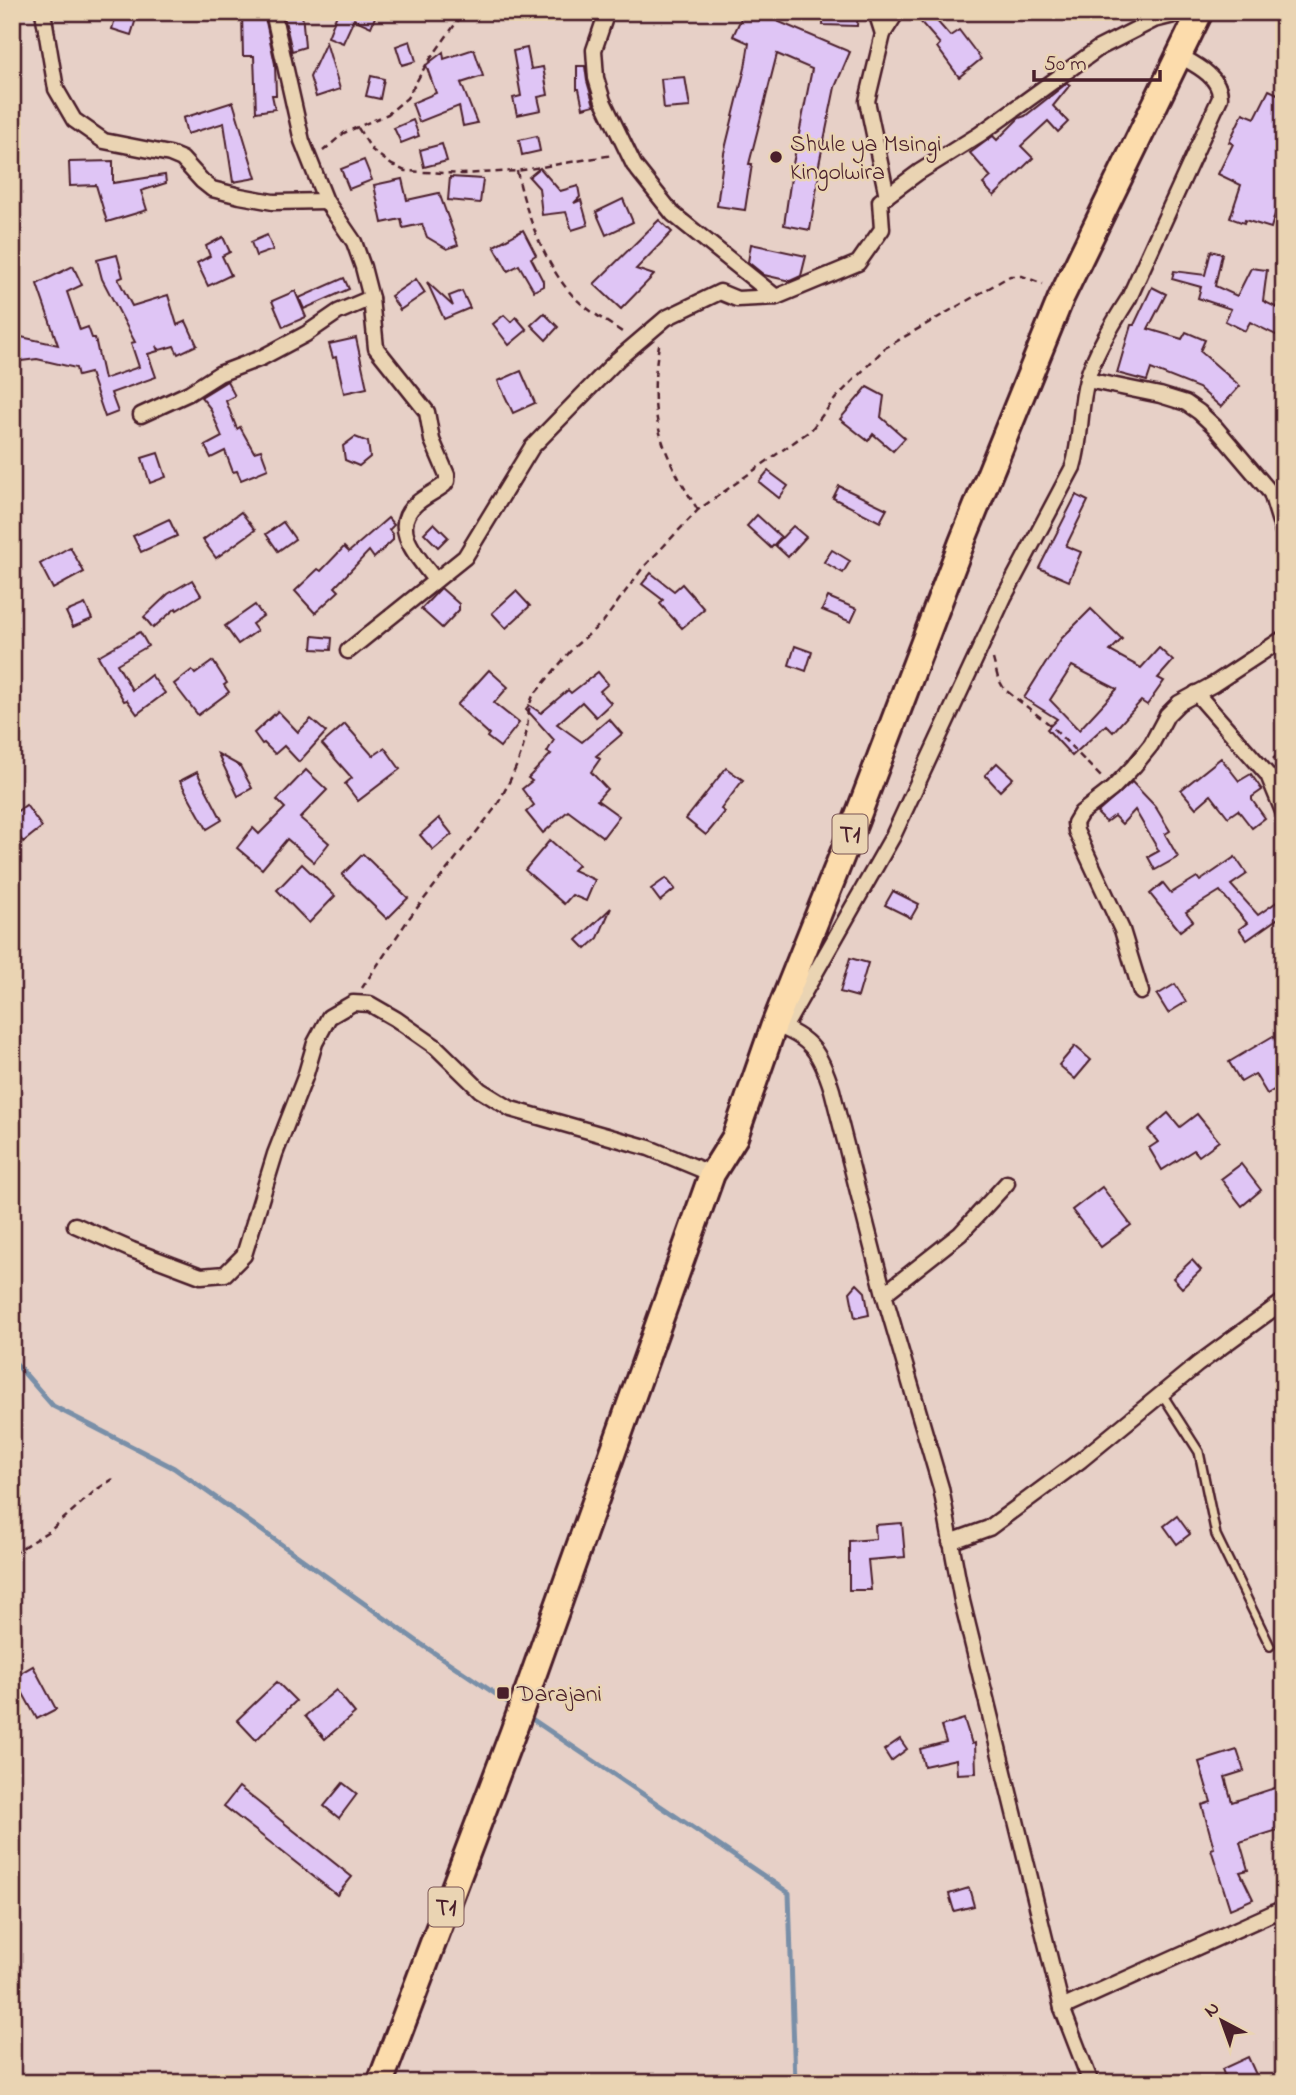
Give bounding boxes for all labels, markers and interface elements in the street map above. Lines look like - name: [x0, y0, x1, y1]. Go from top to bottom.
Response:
- scale bar: [1034, 38, 1160, 82]
- text: 50 m: [1044, 50, 1087, 80]
- place label: Shule ya Msingi Kingolwira: [790, 128, 942, 191]
- marker: Shule ya Msingi Kingolwira: [768, 149, 784, 165]
- road number: T1: [832, 814, 868, 854]
- place label: Darajani: [516, 1678, 602, 1713]
- marker: Darajani: [495, 1685, 511, 1701]
- road number: T1: [428, 1888, 464, 1926]
- north arrow: [1188, 1986, 1258, 2056]
- text: N: [1199, 1996, 1226, 2024]

